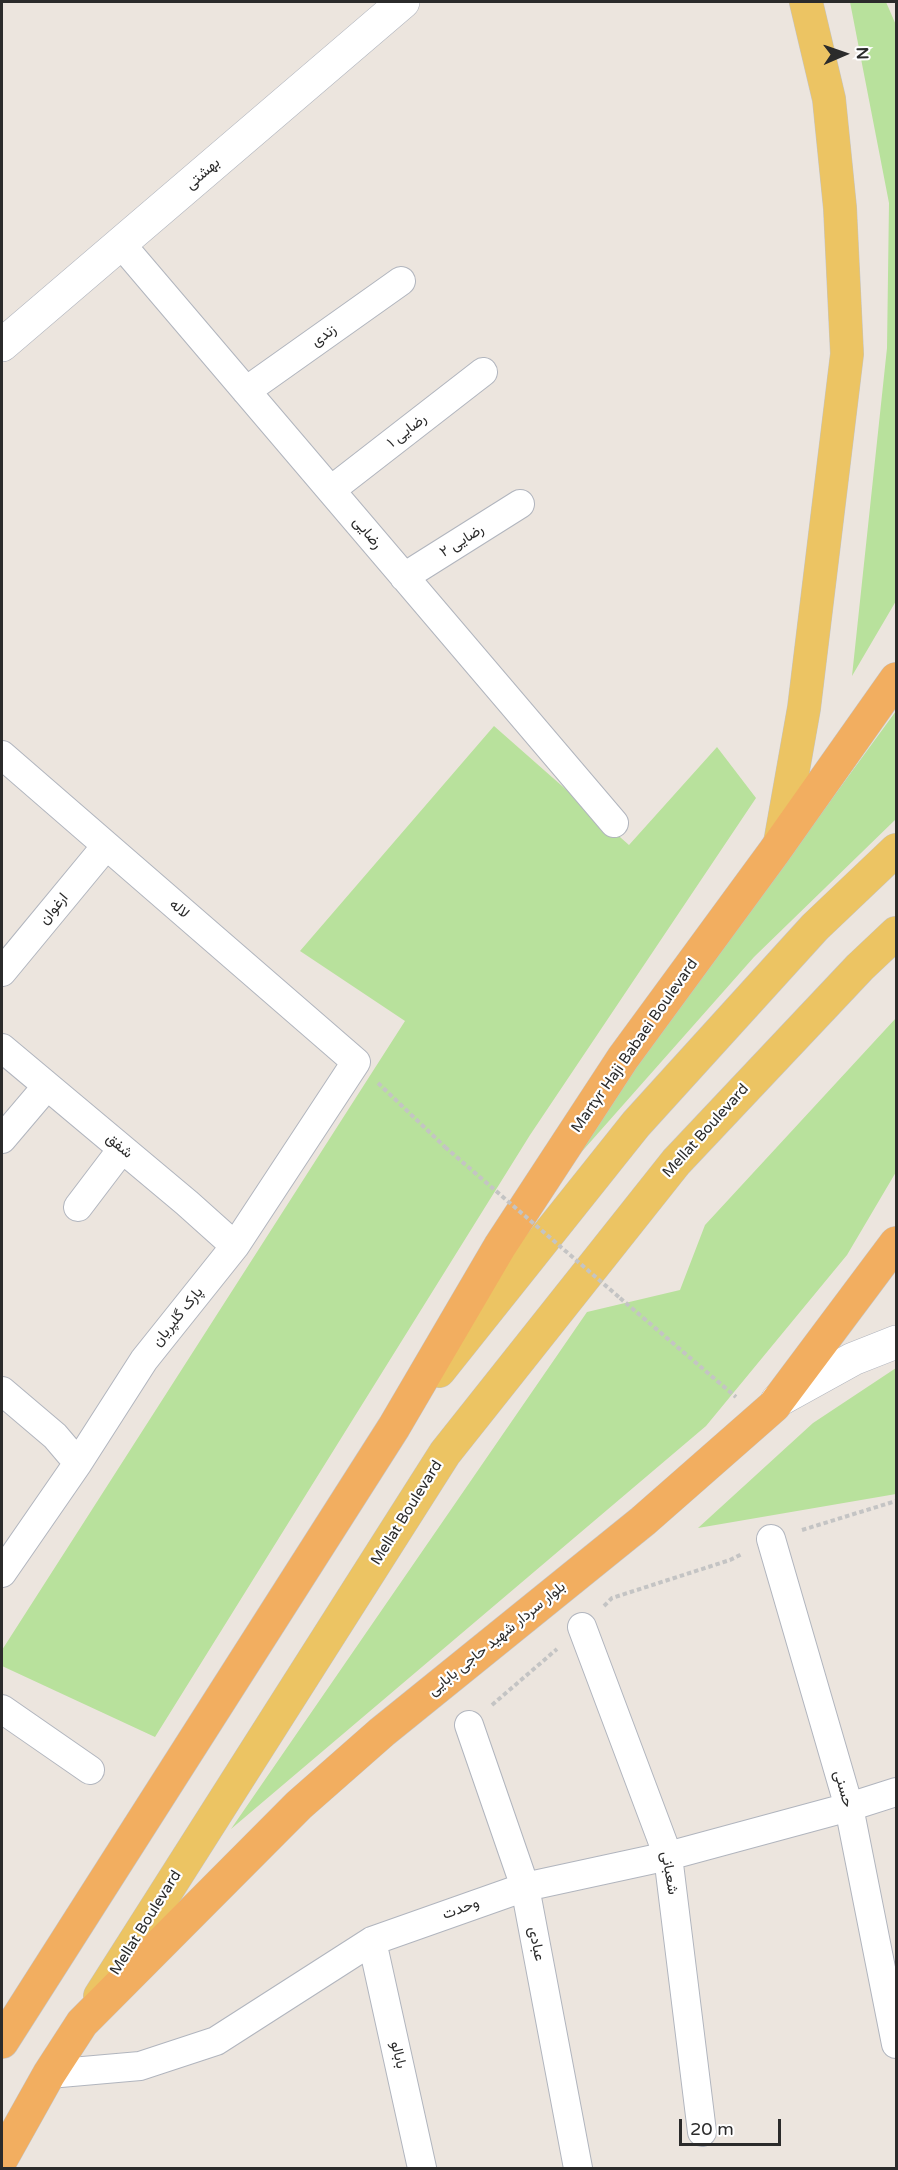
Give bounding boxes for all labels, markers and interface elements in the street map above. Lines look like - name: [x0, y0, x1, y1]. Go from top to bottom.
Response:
- north arrow: [814, 24, 874, 84]
- text: N: [852, 47, 872, 60]
- street label: بهشتی: [182, 154, 224, 194]
- street label: زندی: [308, 321, 340, 351]
- street label: رضایی ۱: [384, 410, 430, 452]
- street label: رضایی: [348, 513, 386, 553]
- street label: رضایی ۲: [437, 520, 487, 562]
- street label: ارغوان: [36, 890, 72, 928]
- street label: لاله: [165, 895, 193, 923]
- street label: Martyr Haji Babaei Boulevard: [568, 956, 702, 1136]
- street label: Mellat Boulevard: [659, 1080, 753, 1182]
- street label: شفق: [102, 1130, 136, 1162]
- street label: پارک گلپریان: [149, 1284, 207, 1350]
- street label: Mellat Boulevard: [368, 1457, 446, 1569]
- street label: بلوار سردار شهید حاجی بابایی: [425, 1578, 569, 1700]
- street label: حسنی: [829, 1768, 857, 1810]
- street label: شعبانی: [656, 1850, 682, 1896]
- street label: Mellat Boulevard: [107, 1867, 185, 1979]
- street label: وحدت: [440, 1894, 482, 1924]
- street label: عبادی: [524, 1925, 548, 1963]
- street label: بابالو: [386, 2039, 410, 2071]
- scale bar: [682, 2107, 784, 2145]
- text: 20 m: [690, 2118, 734, 2140]

